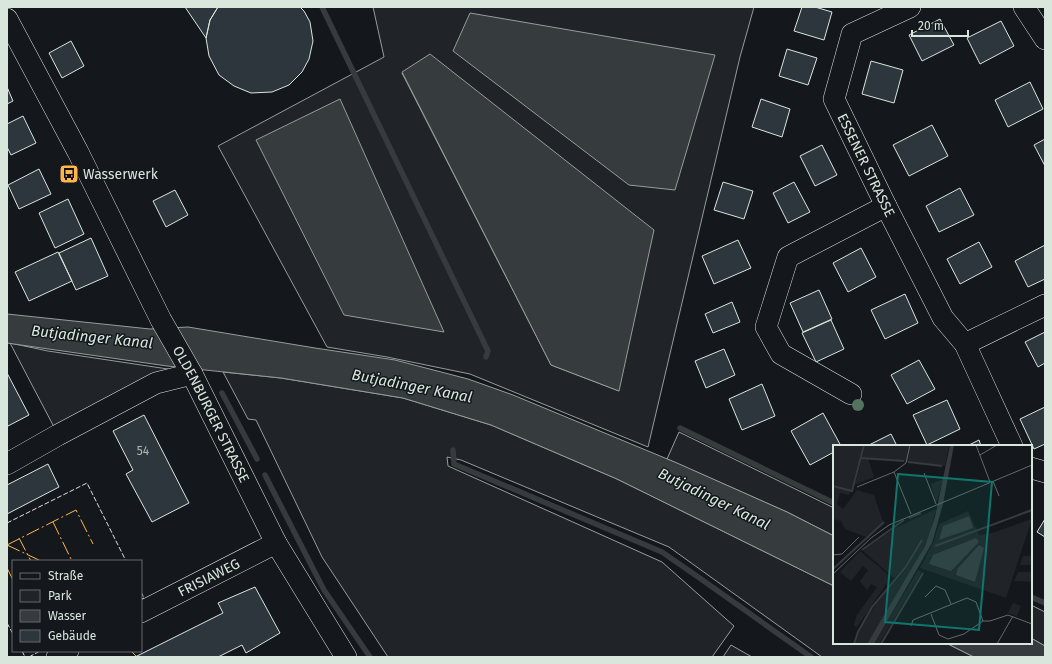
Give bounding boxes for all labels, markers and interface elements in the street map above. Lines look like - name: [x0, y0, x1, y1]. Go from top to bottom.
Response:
- scale bar: [912, 12, 968, 38]
- text: 20 m: [918, 19, 944, 33]
- street label: ESSENER STRASSE: [834, 111, 899, 220]
- bus stop icon: Wasserwerk: [58, 163, 80, 185]
- place label: Wasserwerk: [83, 166, 159, 183]
- water label: Butjadinger Kanal: [30, 322, 154, 352]
- street label: OLDENBURGER STRASSE: [169, 343, 253, 485]
- water label: Butjadinger Kanal: [350, 366, 474, 406]
- house number: 54: [137, 444, 150, 458]
- inset map: [833, 445, 1032, 644]
- water label: Butjadinger Kanal: [655, 464, 773, 534]
- street label: FRISIAWEG: [175, 555, 242, 600]
- legend: [12, 560, 142, 652]
- text: Straße: [48, 569, 83, 583]
- text: Park: [48, 589, 72, 603]
- text: Wasser: [48, 609, 87, 623]
- text: Gebäude: [48, 629, 96, 643]

